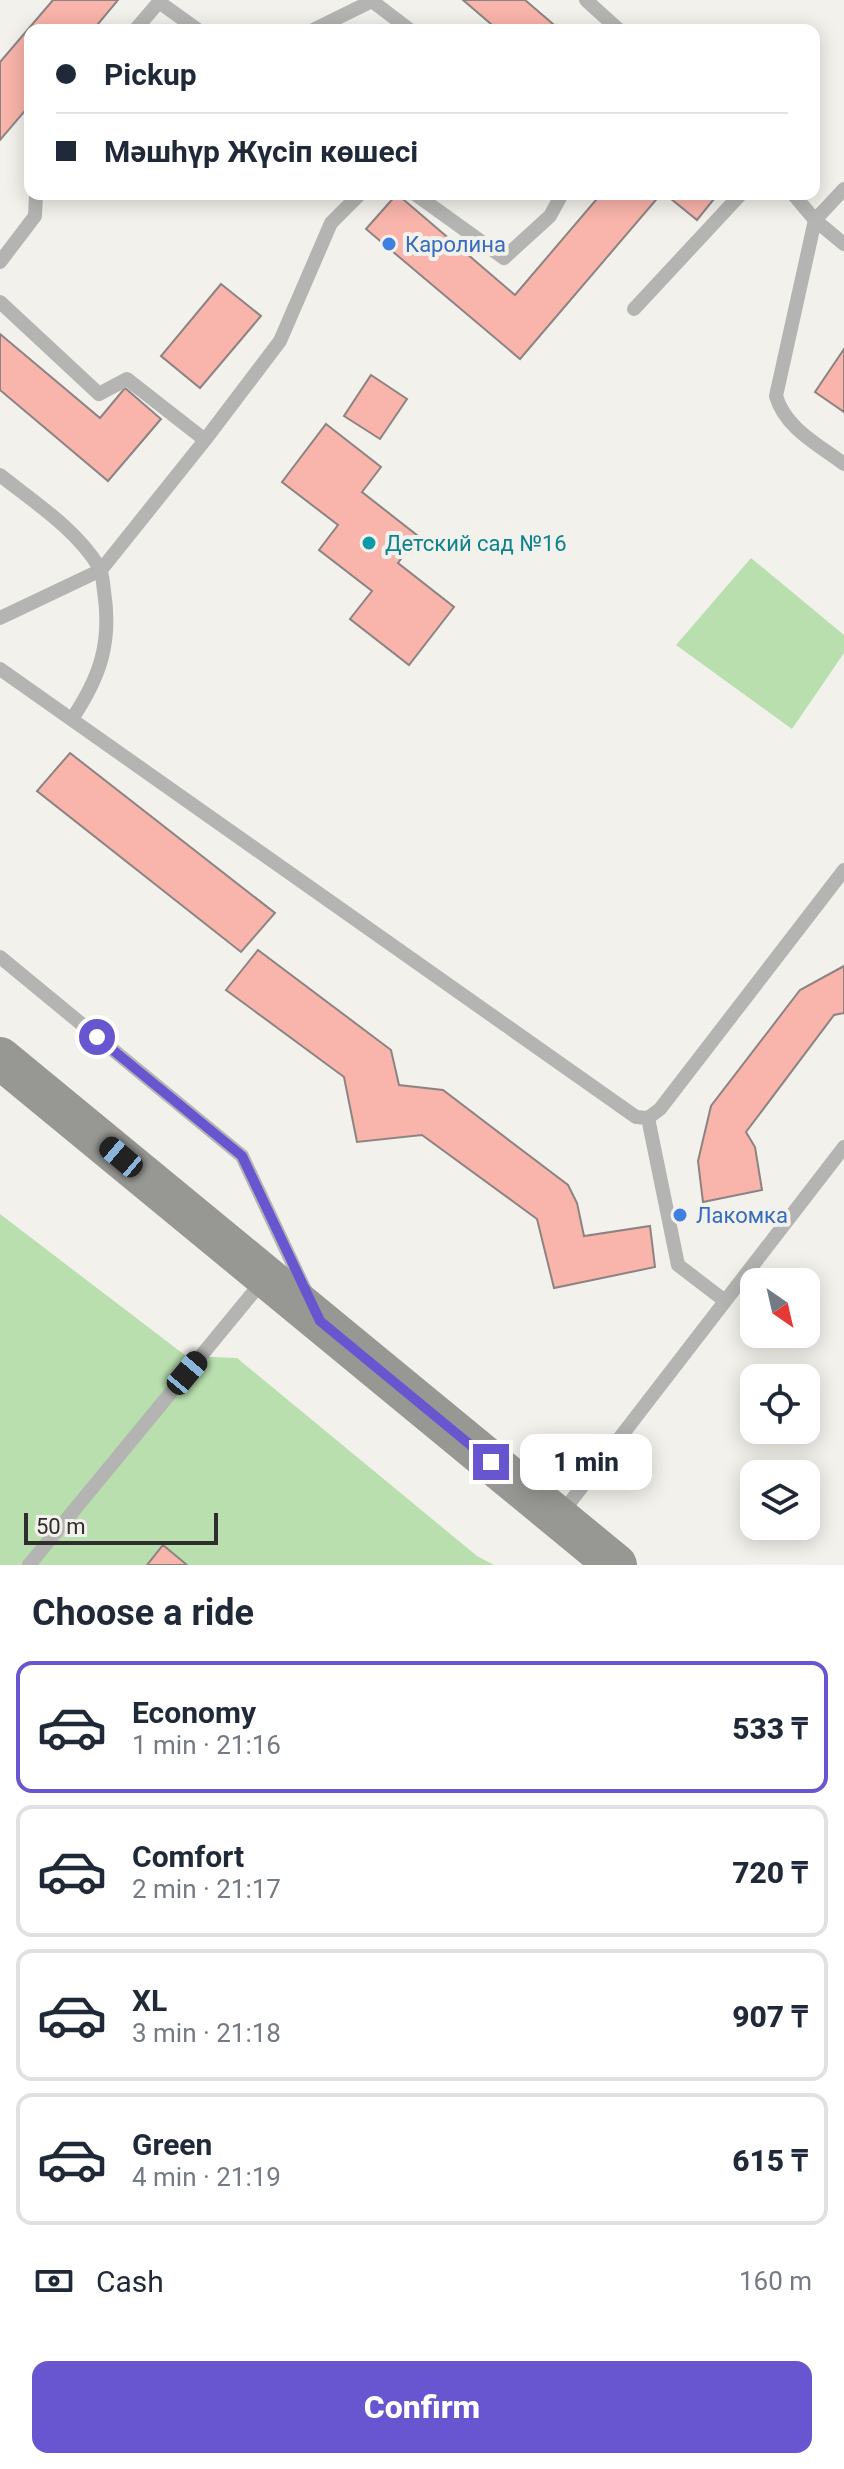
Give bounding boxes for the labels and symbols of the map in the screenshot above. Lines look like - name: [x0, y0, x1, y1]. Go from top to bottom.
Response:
- place label: Каролина: [405, 232, 506, 257]
- marker: Каролина: [380, 235, 398, 253]
- place label: Детский сад №16: [385, 531, 567, 556]
- marker: Детский сад №16: [360, 534, 378, 552]
- route start: [79, 1019, 115, 1055]
- car: [95, 1132, 147, 1182]
- place label: Лакомка: [696, 1203, 788, 1228]
- marker: Лакомка: [671, 1206, 689, 1224]
- north arrow: [740, 1268, 820, 1348]
- car: [162, 1347, 212, 1399]
- callout: 1 min: [519, 1434, 651, 1490]
- route end: [473, 1444, 509, 1480]
- scale bar: [24, 1509, 218, 1545]

